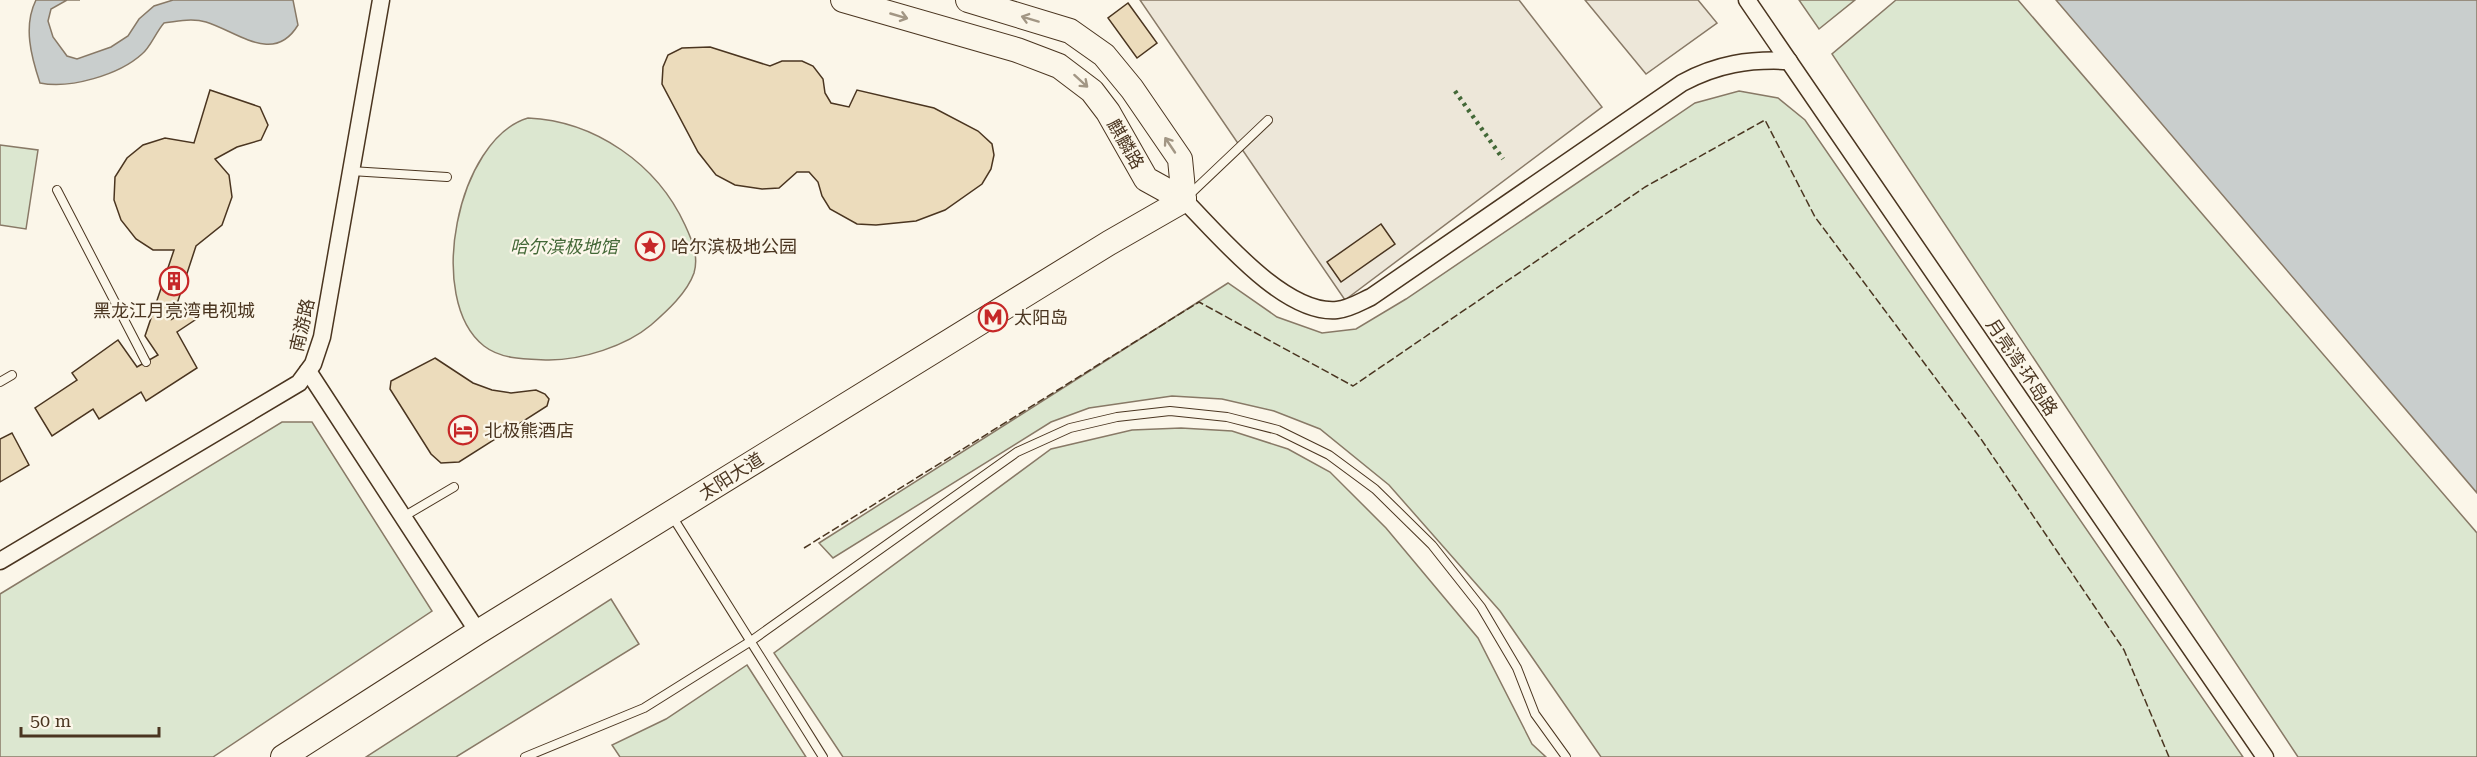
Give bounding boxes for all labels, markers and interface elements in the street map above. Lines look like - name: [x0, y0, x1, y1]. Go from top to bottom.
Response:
- one-way arrow: [889, 11, 908, 22]
- one-way arrow: [1021, 12, 1040, 23]
- one-way arrow: [1073, 74, 1088, 88]
- street label: 麒麟路: [1103, 115, 1149, 173]
- one-way arrow: [1164, 137, 1176, 153]
- place icon: 哈尔滨极地公园: [634, 230, 666, 262]
- park label: 哈尔滨极地馆: [510, 236, 621, 257]
- place label: 哈尔滨极地公园: [671, 236, 797, 257]
- building icon: 黑龙江月亮湾电视城: [158, 265, 190, 297]
- street label: 南游路: [286, 296, 318, 354]
- place label: 黑龙江月亮湾电视城: [93, 300, 255, 321]
- metro station icon: 太阳岛: [977, 301, 1009, 333]
- place label: 太阳岛: [1014, 307, 1068, 328]
- street label: 月亮湾·环岛路: [1982, 314, 2062, 420]
- hotel icon: 北极熊酒店: [447, 414, 479, 446]
- place label: 北极熊酒店: [484, 420, 574, 441]
- street label: 太阳大道: [695, 448, 767, 504]
- scale bar: [21, 700, 159, 738]
- text: 50 m: [30, 710, 71, 731]

